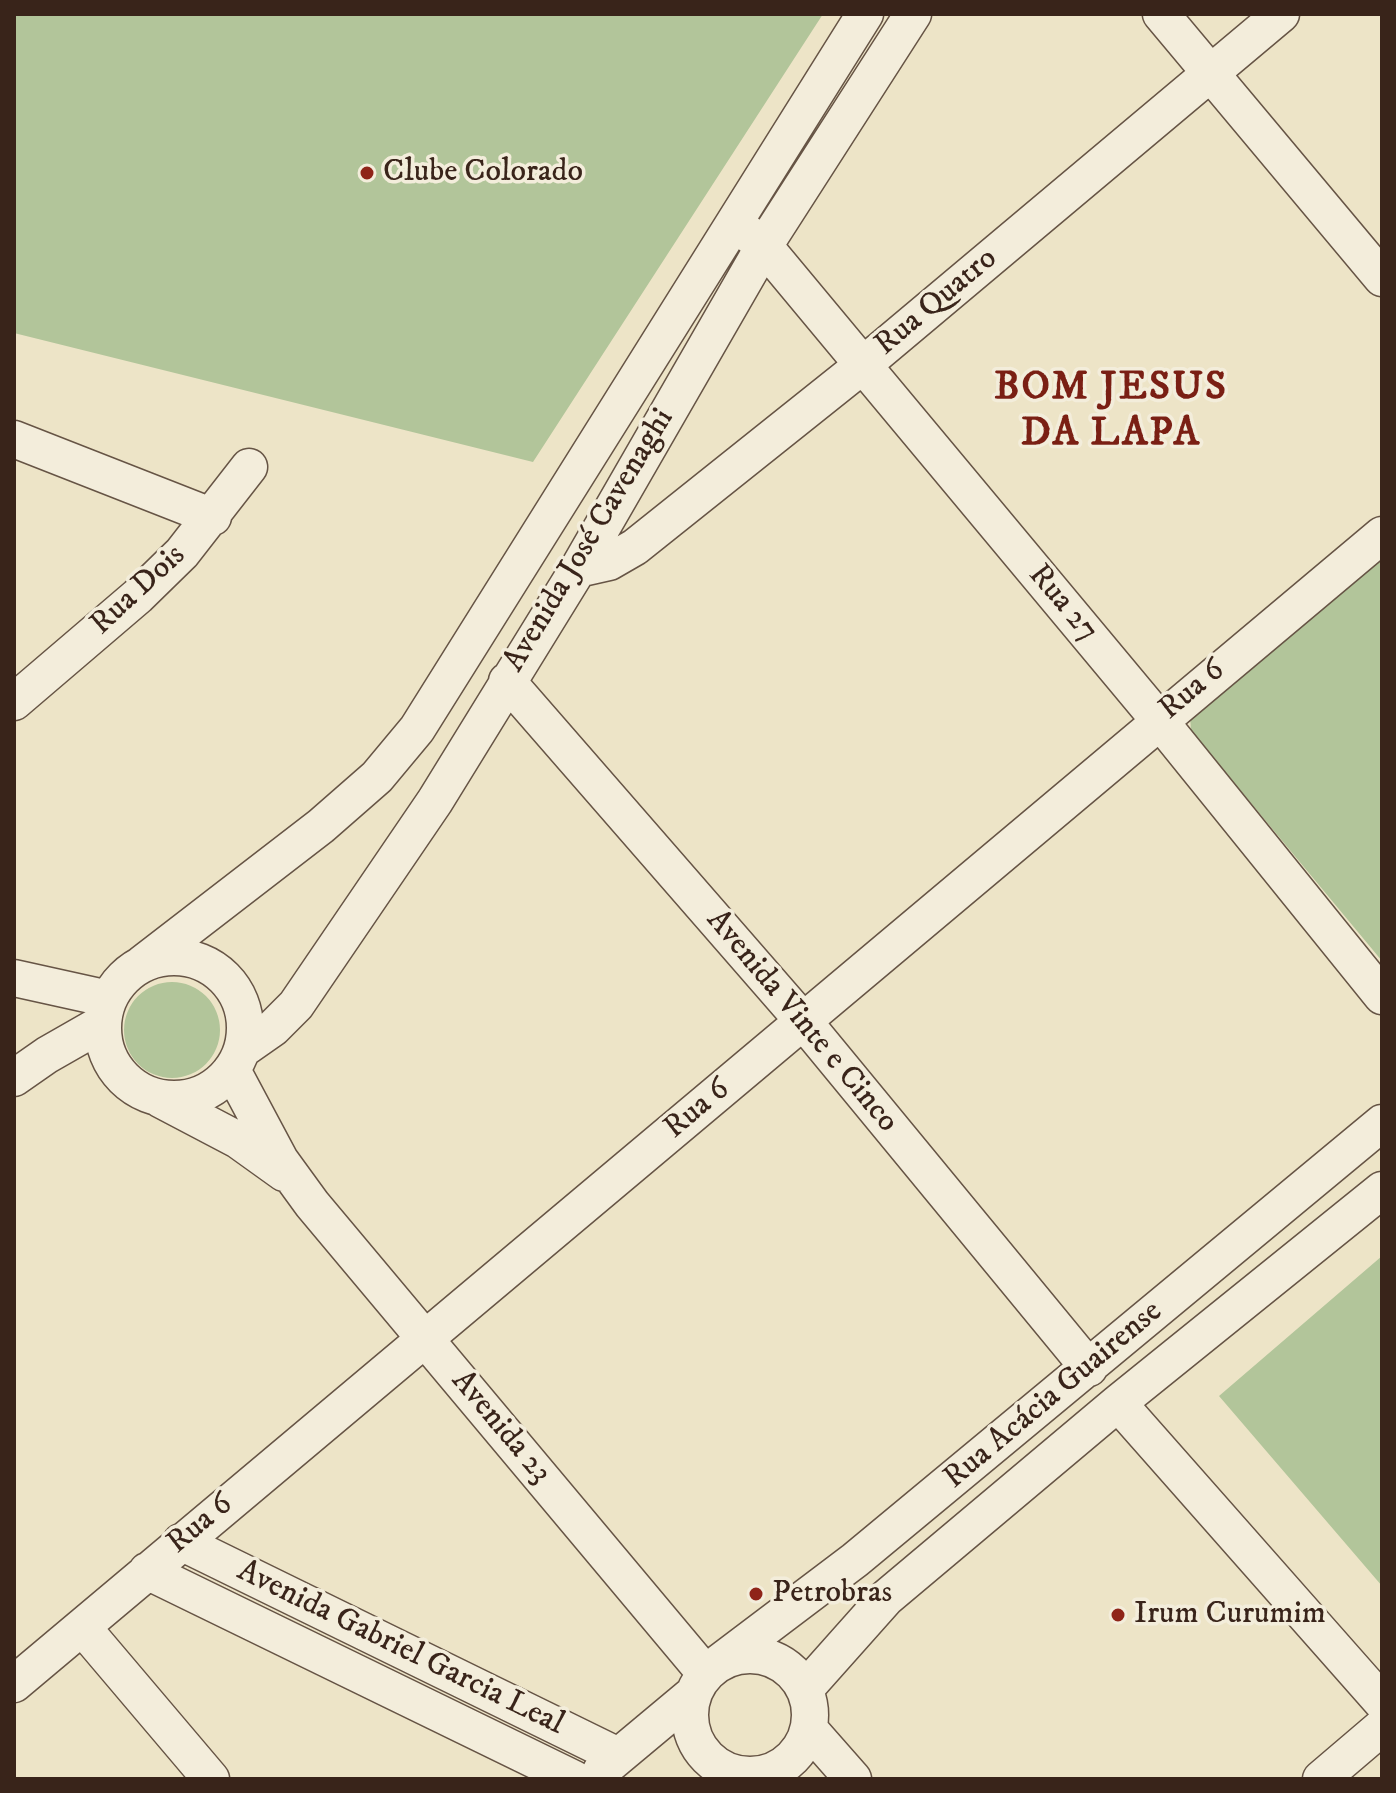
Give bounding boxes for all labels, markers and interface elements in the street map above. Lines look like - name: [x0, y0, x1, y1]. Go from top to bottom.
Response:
- place label: Clube Colorado: [383, 154, 583, 192]
- marker: Clube Colorado: [358, 164, 376, 182]
- street label: Rua Quatro: [868, 241, 1006, 365]
- district label: BOM JESUS DA LAPA: [994, 366, 1228, 460]
- street label: Avenida José Cavenaghi: [496, 403, 684, 679]
- street label: Rua Dois: [84, 538, 194, 644]
- street label: Rua 27: [1019, 558, 1105, 650]
- street label: Rua 6: [1152, 653, 1234, 729]
- street label: Avenida Vinte e Cinco: [697, 903, 905, 1141]
- street label: Rua 6: [657, 1072, 739, 1148]
- street label: Rua Acácia Guairense: [937, 1294, 1171, 1498]
- street label: Avenida 23: [442, 1364, 558, 1492]
- street label: Rua 6: [160, 1487, 242, 1563]
- street label: Avenida Gabriel Garcia Leal: [230, 1553, 570, 1745]
- place label: Petrobras: [772, 1575, 892, 1613]
- marker: Petrobras: [747, 1585, 765, 1603]
- place label: Irum Curumim: [1134, 1596, 1326, 1634]
- marker: Irum Curumim: [1109, 1606, 1127, 1624]

